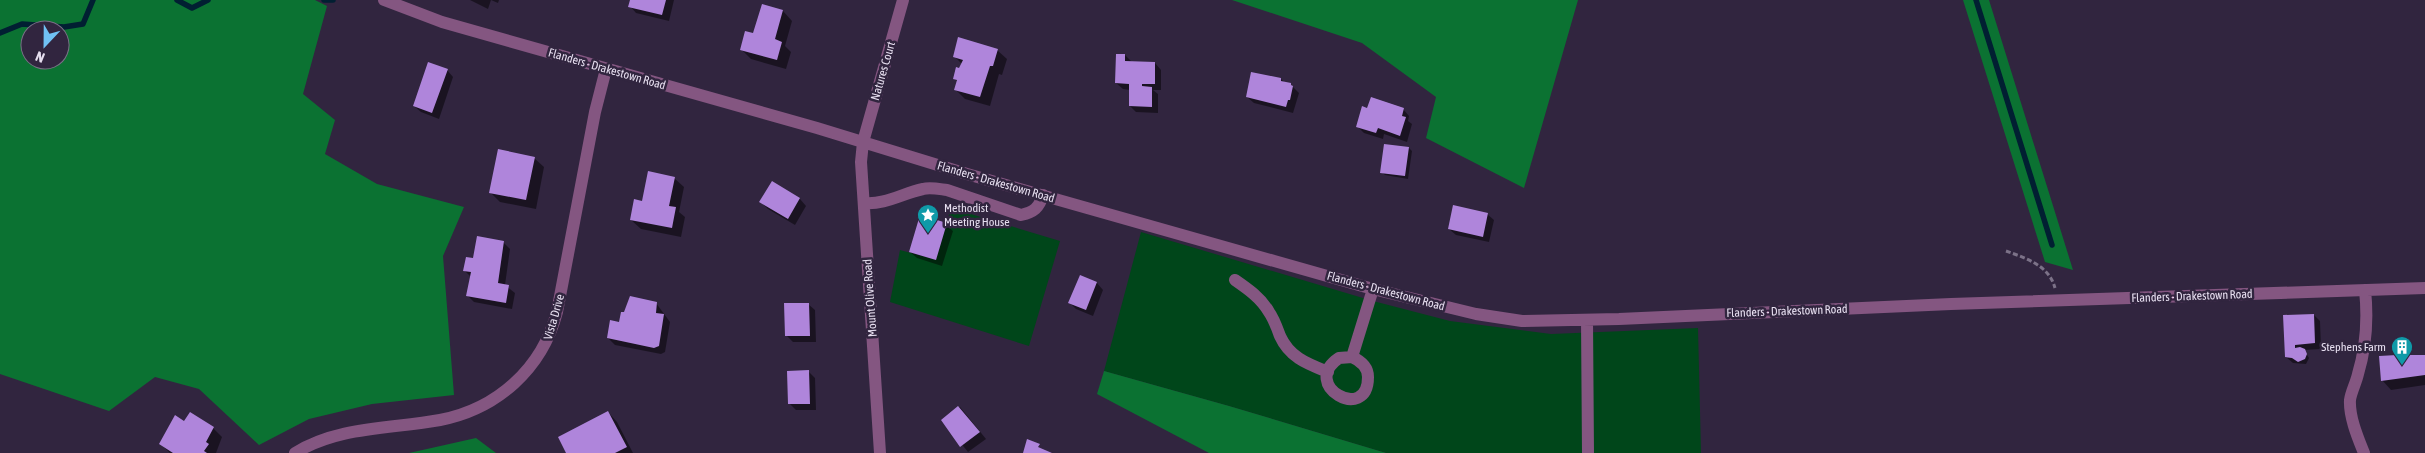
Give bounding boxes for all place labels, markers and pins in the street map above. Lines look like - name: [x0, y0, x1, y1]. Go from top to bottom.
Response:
- place label: Methodist Meeting House: [944, 201, 1010, 229]
- place icon: Methodist Meeting House: [916, 203, 940, 234]
- building icon: Stephens Farm: [2390, 335, 2414, 366]
- place label: Stephens Farm: [2321, 340, 2386, 354]

